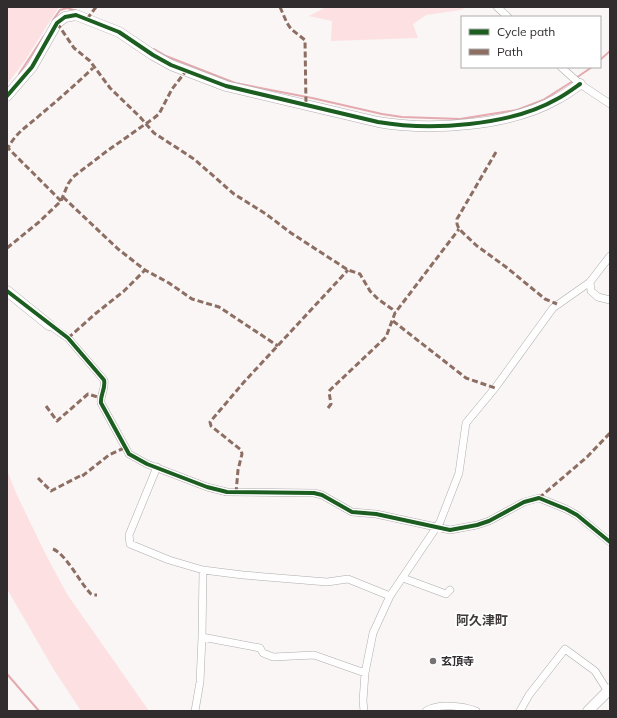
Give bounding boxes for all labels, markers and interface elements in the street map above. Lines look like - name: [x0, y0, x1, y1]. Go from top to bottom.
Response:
- legend: [461, 16, 601, 68]
- text: Cycle path: [497, 24, 555, 39]
- text: Path: [497, 44, 523, 59]
- district label: 阿久津町: [456, 612, 508, 628]
- place label: 玄頂寺: [441, 654, 474, 668]
- marker: 玄頂寺: [428, 656, 438, 666]

